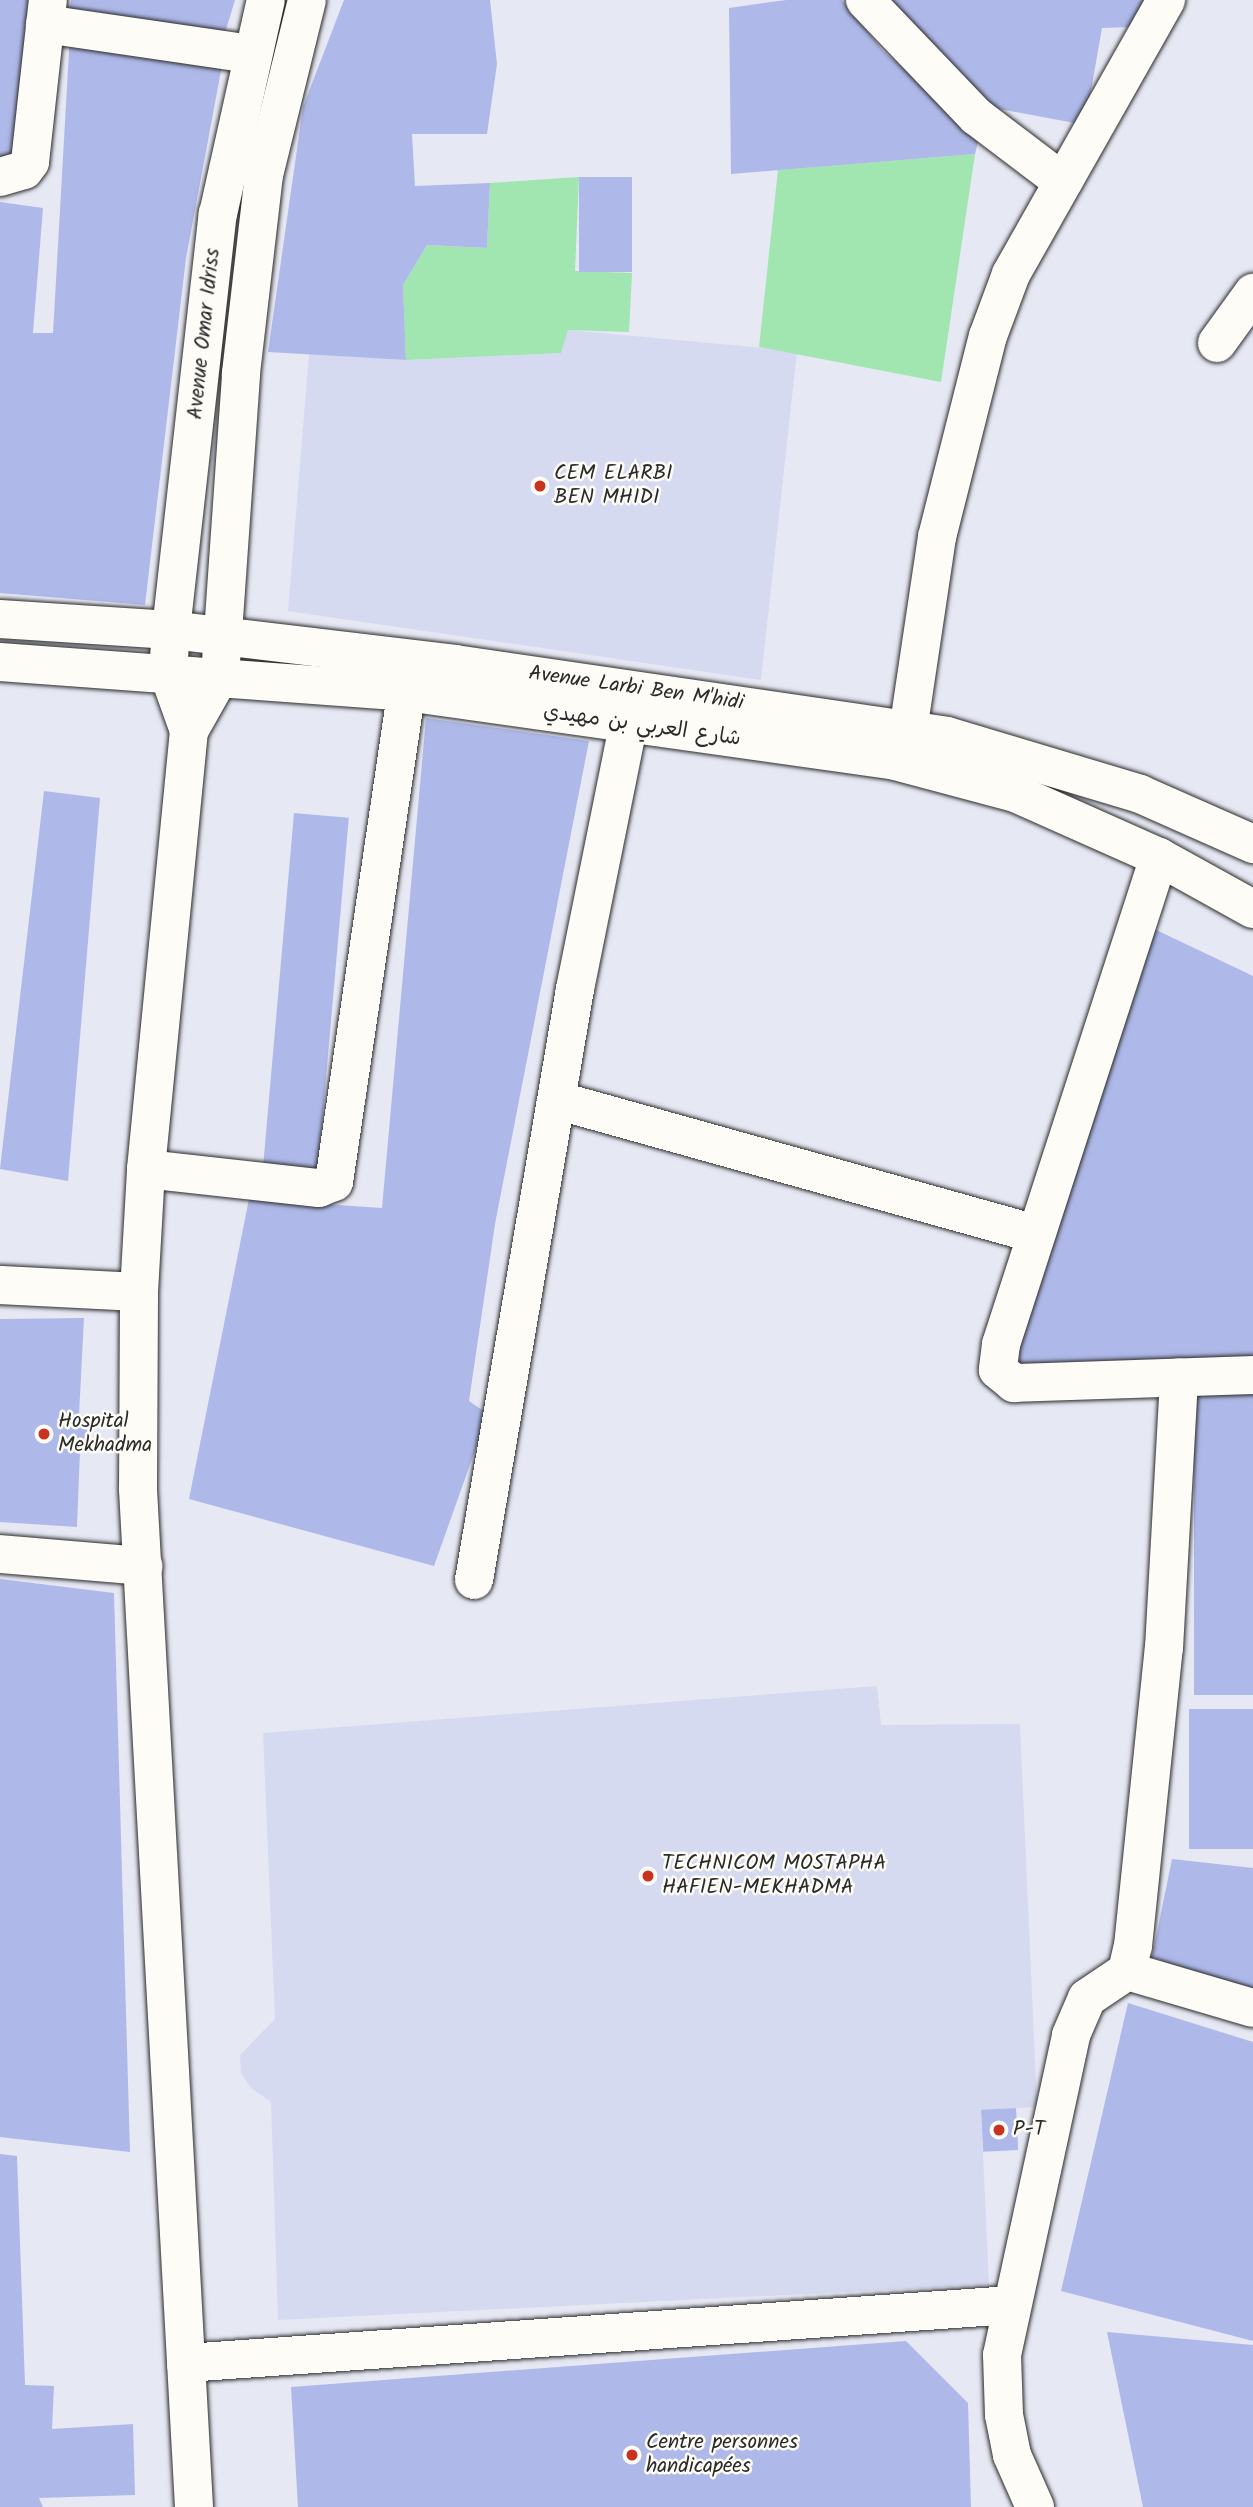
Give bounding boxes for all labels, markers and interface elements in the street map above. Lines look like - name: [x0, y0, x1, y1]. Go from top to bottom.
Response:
- street label: Avenue Omar Idriss: [183, 247, 227, 421]
- place label: CEM ELARBI BEN MHIDI: [554, 461, 673, 511]
- marker: CEM ELARBI BEN MHIDI: [532, 478, 548, 494]
- street label: Avenue Larbi Ben M'hidi: [527, 661, 745, 717]
- street label: شارع العربي بن مهيدي: [542, 700, 742, 752]
- place label: Hospital Mekhadma: [58, 1409, 152, 1459]
- marker: Hospital Mekhadma: [36, 1426, 52, 1442]
- place label: TECHNICOM MOSTAPHA HAFIEN-MEKHADMA: [662, 1851, 886, 1901]
- marker: TECHNICOM MOSTAPHA HAFIEN-MEKHADMA: [640, 1868, 656, 1884]
- place label: P-T: [1013, 2117, 1045, 2143]
- marker: P-T: [991, 2122, 1007, 2138]
- place label: Centre personnes handicapées: [646, 2430, 798, 2480]
- marker: Centre personnes handicapées: [624, 2447, 640, 2463]

